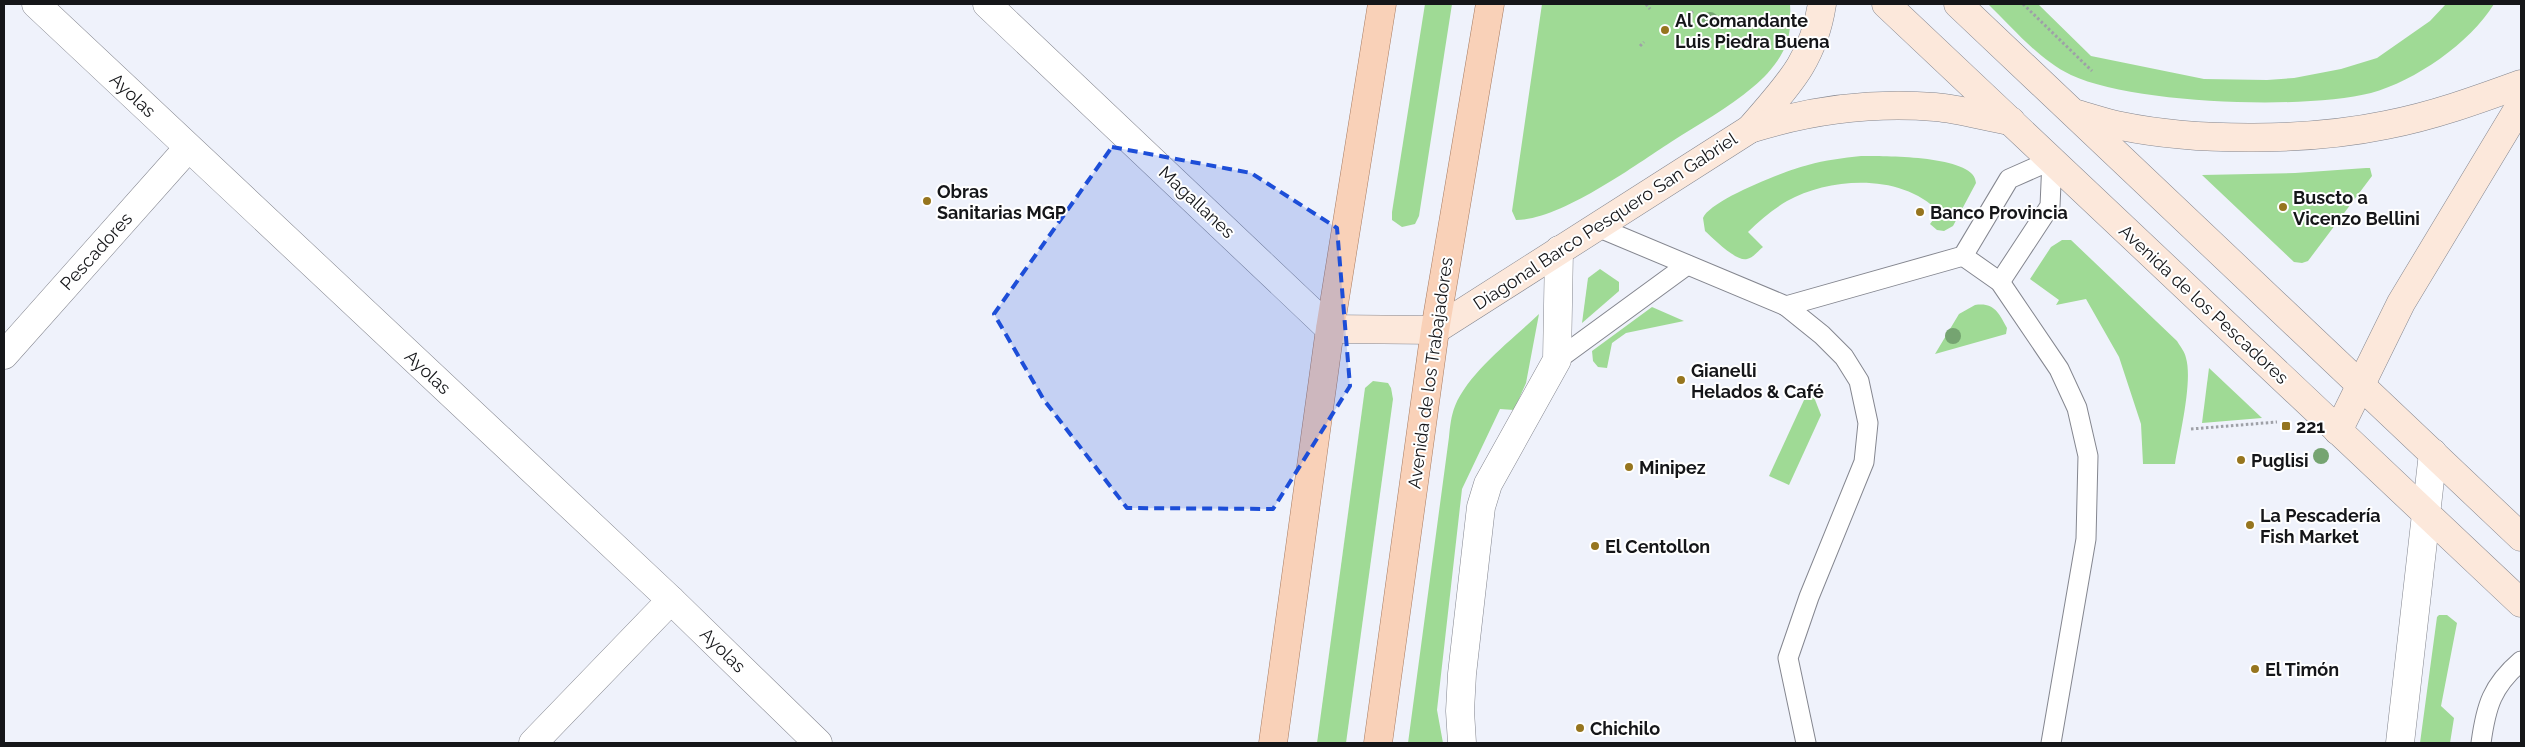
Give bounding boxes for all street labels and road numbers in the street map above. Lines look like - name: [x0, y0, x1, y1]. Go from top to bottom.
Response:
- street label: Ayolas: [106, 69, 161, 122]
- street label: Diagonal Barco Pesquero San Gabriel: [1469, 128, 1741, 314]
- street label: Magallanes: [1155, 162, 1239, 243]
- street label: Pescadores: [56, 208, 137, 294]
- street label: Avenida de los Pescadores: [2115, 220, 2293, 388]
- street label: Avenida de los Trabajadores: [1403, 256, 1457, 490]
- street label: Ayolas: [401, 346, 456, 399]
- street label: Ayolas: [696, 623, 750, 677]

